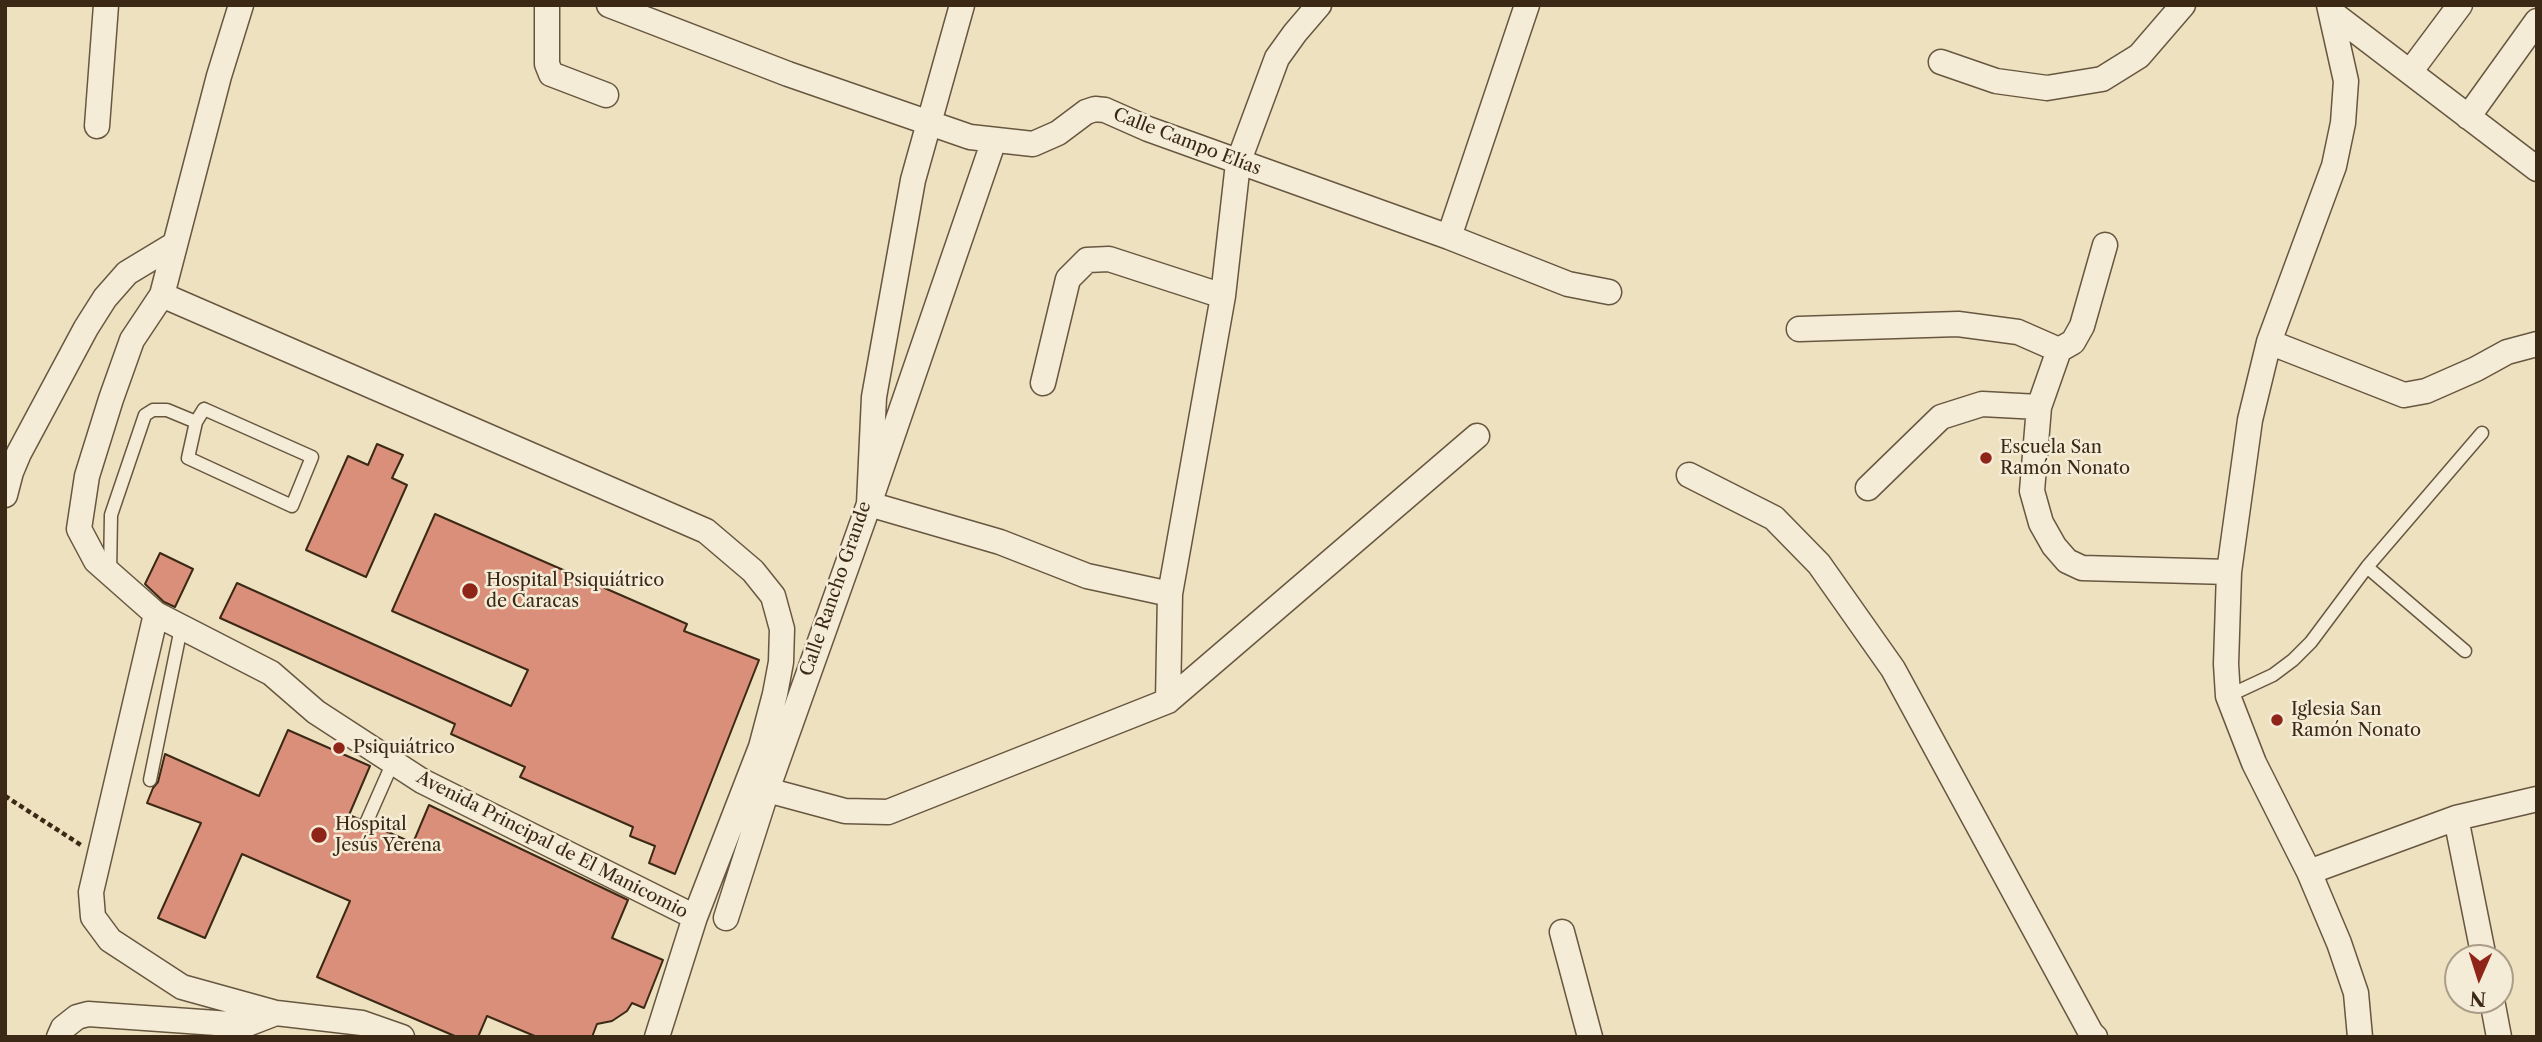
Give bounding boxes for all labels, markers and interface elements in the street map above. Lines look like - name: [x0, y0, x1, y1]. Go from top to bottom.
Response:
- street label: Calle Campo Elías: [1110, 104, 1264, 180]
- place label: Escuela San Ramón Nonato: [2000, 437, 2130, 480]
- marker: Escuela San Ramón Nonato: [1978, 450, 1994, 466]
- street label: Calle Rancho Grande: [796, 499, 876, 679]
- place label: Hospital Psiquiátrico de Caracas: [486, 570, 664, 612]
- marker: Hospital Psiquiátrico de Caracas: [460, 581, 480, 601]
- place label: Iglesia San Ramón Nonato: [2291, 699, 2421, 742]
- marker: Iglesia San Ramón Nonato: [2269, 712, 2285, 728]
- place label: Psiquiátrico: [353, 737, 455, 759]
- marker: Psiquiátrico: [331, 740, 347, 756]
- street label: Avenida Principal de El Manicomio: [413, 767, 691, 923]
- place label: Hospital Jesús Yerena: [335, 814, 441, 856]
- marker: Hospital Jesús Yerena: [309, 825, 329, 845]
- north arrow: [2444, 944, 2514, 1014]
- text: N: [2469, 987, 2487, 1010]

